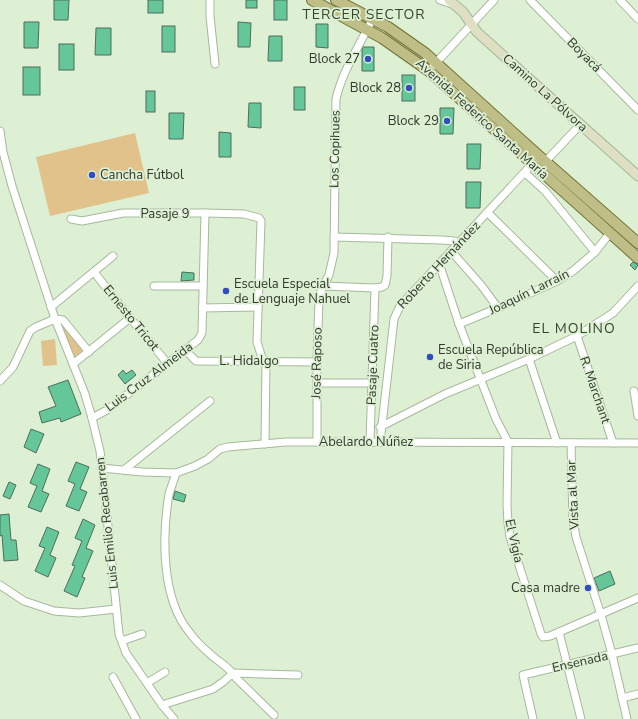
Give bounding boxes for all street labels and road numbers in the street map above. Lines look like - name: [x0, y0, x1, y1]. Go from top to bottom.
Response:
- street label: Boyacá: [563, 34, 605, 76]
- street label: Camino La Pólvora: [498, 50, 592, 136]
- street label: Avenida Federico Santa María: [412, 54, 552, 184]
- street label: Los Copihues: [325, 110, 345, 188]
- street label: Pasaje 9: [140, 205, 190, 223]
- street label: Roberto Hernández: [394, 217, 484, 313]
- street label: Joaquín Larraín: [485, 265, 572, 320]
- street label: Ernesto Tricot: [99, 281, 163, 355]
- street label: Pasaje Cuatro: [363, 324, 383, 406]
- street label: José Raposo: [307, 327, 327, 400]
- street label: Luis Cruz Almeida: [101, 338, 197, 416]
- street label: L. Hidalgo: [219, 352, 279, 370]
- street label: R. Marchant: [575, 354, 615, 426]
- street label: Abelardo Núñez: [319, 433, 413, 451]
- street label: Luis Emilio Recabarren: [91, 456, 123, 590]
- street label: Vista al Mar: [562, 459, 584, 531]
- street label: El Vigía: [500, 517, 528, 565]
- street label: Ensenada: [550, 647, 610, 677]

